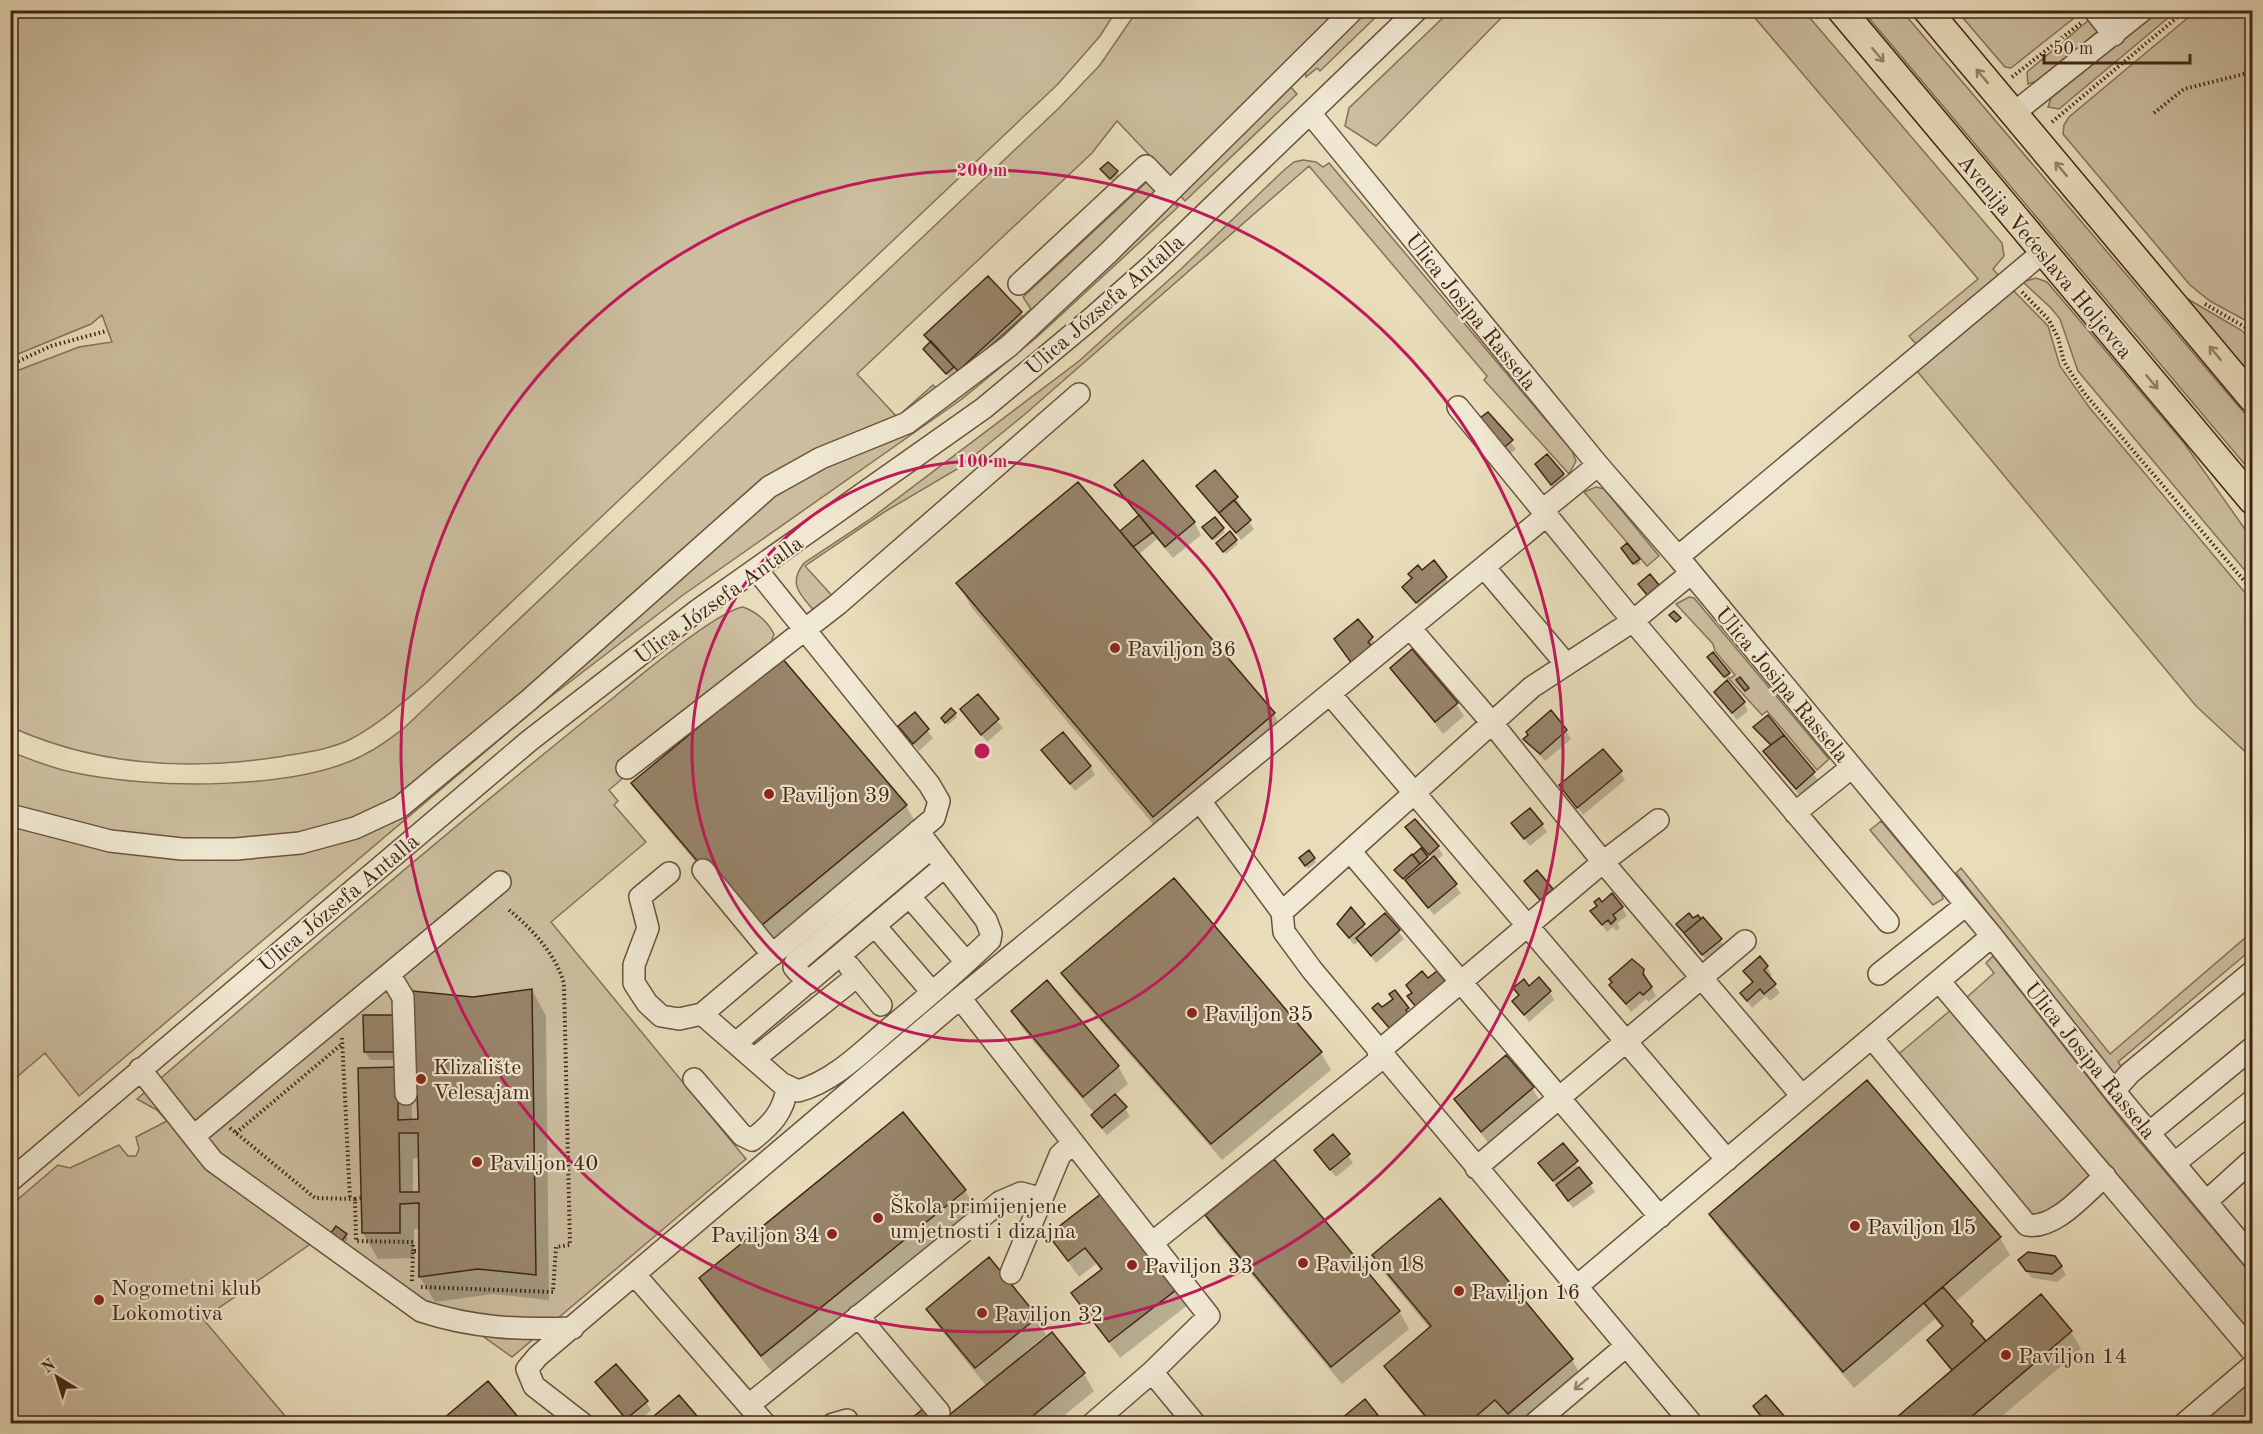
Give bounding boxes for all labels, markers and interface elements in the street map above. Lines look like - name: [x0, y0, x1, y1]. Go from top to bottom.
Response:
- scale bar: [2044, 27, 2190, 65]
- text: 50 m: [2053, 40, 2093, 58]
- one-way arrow: [1872, 47, 1885, 63]
- one-way arrow: [1975, 69, 1989, 84]
- street label: Avenija Većeslava Holjevca: [1953, 151, 2136, 364]
- text: 200 m: [957, 162, 1007, 180]
- one-way arrow: [2054, 162, 2068, 177]
- street label: Ulica Josipa Rassela: [1401, 230, 1540, 395]
- street label: Ulica Józsefa Antalla: [1022, 231, 1189, 380]
- one-way arrow: [2208, 346, 2222, 361]
- one-way arrow: [2145, 374, 2159, 389]
- text: 100 m: [957, 453, 1007, 471]
- street label: Ulica Józsefa Antalla: [631, 532, 807, 669]
- street label: Ulica Josipa Rassela: [1710, 604, 1853, 767]
- place label: Paviljon 36: [1127, 639, 1236, 661]
- marker: Paviljon 36: [1108, 641, 1122, 655]
- centre of rings: [972, 741, 992, 761]
- place label: Paviljon 39: [781, 785, 890, 807]
- marker: Paviljon 39: [762, 787, 776, 801]
- street label: Ulica Józsefa Antalla: [255, 830, 424, 977]
- street label: Ulica Josipa Rassela: [2020, 979, 2159, 1144]
- place label: Paviljon 35: [1204, 1004, 1313, 1026]
- marker: Paviljon 35: [1185, 1006, 1199, 1020]
- place label: Klizalište Velesajam: [433, 1057, 530, 1104]
- marker: Klizalište Velesajam: [414, 1072, 428, 1086]
- place label: Paviljon 40: [489, 1153, 598, 1175]
- marker: Paviljon 40: [470, 1155, 484, 1169]
- place label: Škola primijenjene umjetnosti i dizajna: [890, 1193, 1076, 1243]
- marker: Škola primijenjene umjetnosti i dizajna: [871, 1211, 885, 1225]
- place label: Paviljon 15: [1867, 1217, 1976, 1239]
- marker: Paviljon 15: [1848, 1219, 1862, 1233]
- place label: Paviljon 34: [711, 1225, 820, 1247]
- marker: Paviljon 34: [825, 1227, 839, 1241]
- place label: Paviljon 18: [1315, 1254, 1424, 1276]
- place label: Paviljon 33: [1144, 1256, 1253, 1278]
- marker: Paviljon 18: [1296, 1256, 1310, 1270]
- marker: Paviljon 33: [1125, 1258, 1139, 1272]
- place label: Nogometni klub Lokomotiva: [111, 1278, 261, 1325]
- place label: Paviljon 16: [1471, 1282, 1580, 1304]
- marker: Paviljon 16: [1452, 1284, 1466, 1298]
- marker: Nogometni klub Lokomotiva: [92, 1293, 106, 1307]
- place label: Paviljon 32: [994, 1304, 1103, 1326]
- marker: Paviljon 32: [975, 1306, 989, 1320]
- place label: Paviljon 14: [2018, 1346, 2127, 1368]
- north arrow: [27, 1347, 87, 1407]
- marker: Paviljon 14: [1999, 1348, 2013, 1362]
- text: N: [39, 1356, 59, 1377]
- one-way arrow: [1574, 1377, 1589, 1391]

